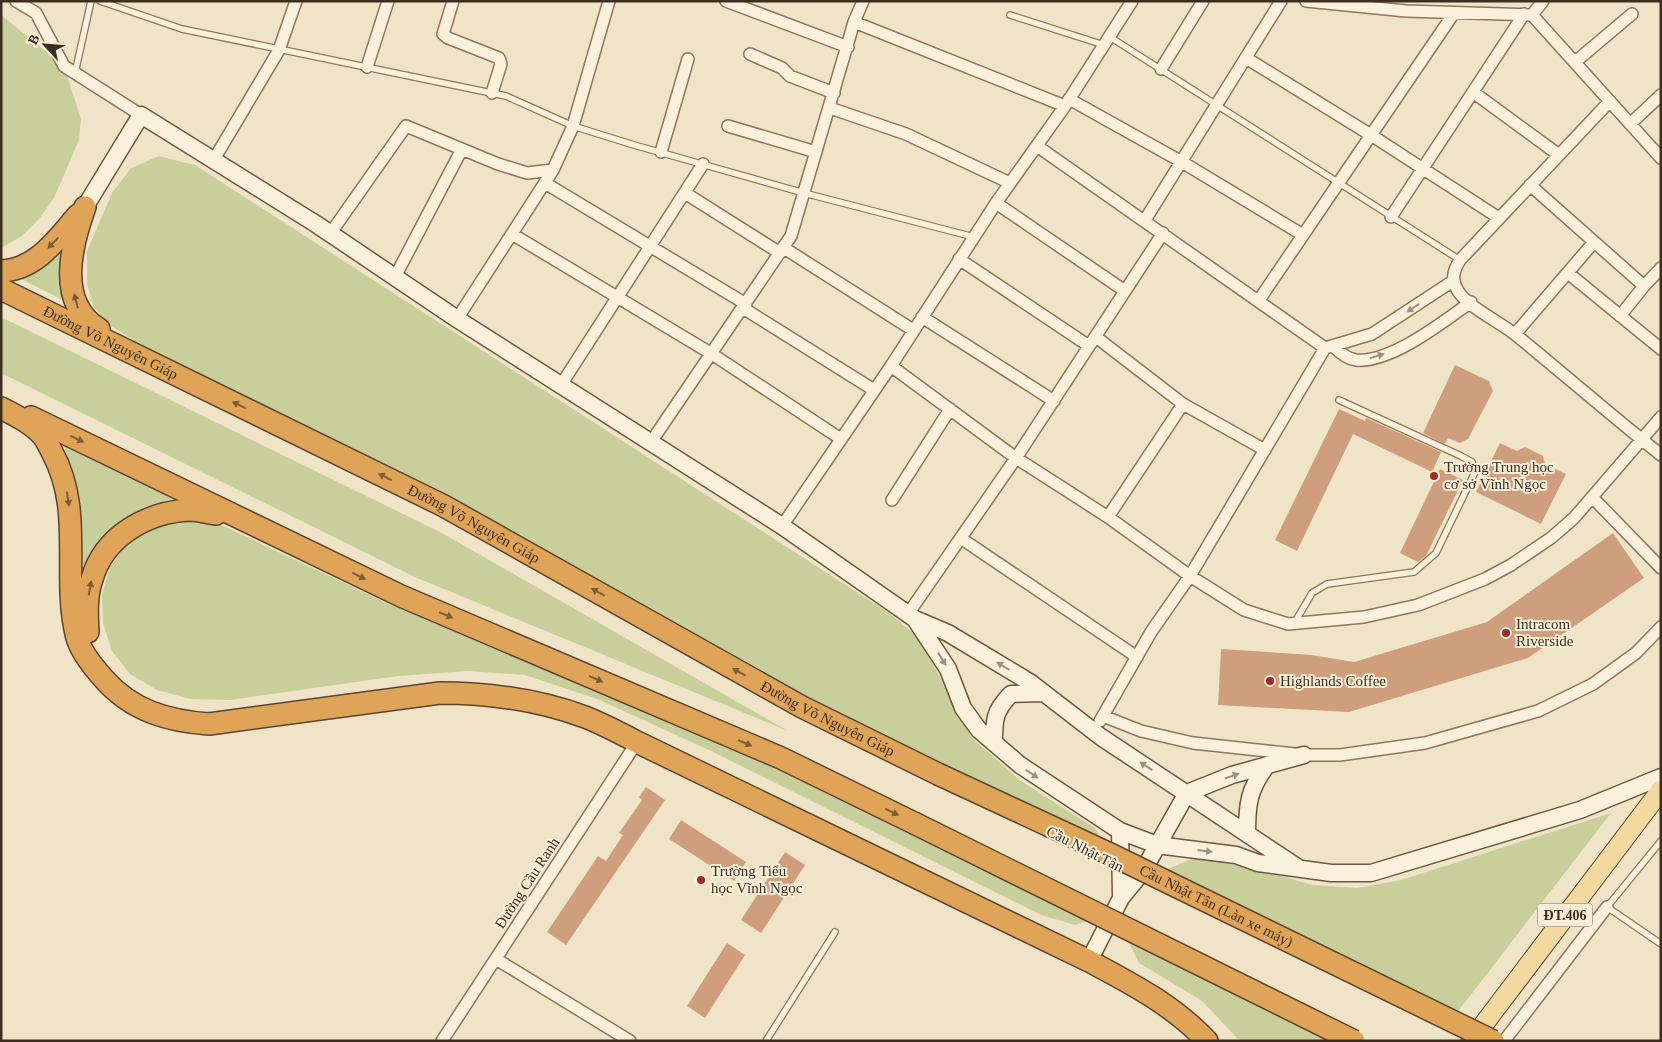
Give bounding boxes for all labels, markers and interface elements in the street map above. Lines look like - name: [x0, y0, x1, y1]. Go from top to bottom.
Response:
- north arrow: [20, 20, 70, 70]
- text: B: [25, 32, 43, 47]
- one-way arrow: [47, 237, 59, 249]
- one-way arrow: [72, 293, 80, 308]
- street label: Đường Võ Nguyên Giáp: [41, 303, 181, 382]
- one-way arrow: [1406, 303, 1419, 313]
- one-way arrow: [1370, 352, 1385, 360]
- one-way arrow: [231, 401, 246, 409]
- one-way arrow: [70, 436, 84, 444]
- place label: Trường Trung học cơ sở Vĩnh Ngọc: [1444, 459, 1554, 492]
- marker: Trường Trung học cơ sở Vĩnh Ngọc: [1428, 470, 1440, 482]
- one-way arrow: [377, 473, 392, 481]
- street label: Đường Võ Nguyên Giáp: [405, 482, 543, 566]
- one-way arrow: [65, 491, 73, 507]
- one-way arrow: [352, 572, 366, 580]
- one-way arrow: [86, 580, 94, 596]
- one-way arrow: [591, 588, 604, 597]
- one-way arrow: [439, 612, 453, 620]
- place label: Intracom Riverside: [1516, 616, 1574, 649]
- marker: Intracom Riverside: [1500, 627, 1512, 639]
- one-way arrow: [937, 653, 947, 666]
- one-way arrow: [997, 661, 1010, 671]
- one-way arrow: [732, 668, 747, 676]
- place label: Highlands Coffee: [1280, 673, 1386, 689]
- marker: Highlands Coffee: [1264, 675, 1276, 687]
- one-way arrow: [589, 676, 603, 684]
- street label: Đường Võ Nguyên Giáp: [758, 678, 897, 759]
- one-way arrow: [738, 740, 752, 748]
- one-way arrow: [1139, 761, 1152, 771]
- one-way arrow: [1026, 769, 1039, 778]
- one-way arrow: [1225, 772, 1240, 779]
- one-way arrow: [885, 809, 899, 817]
- street label: Cầu Nhật Tân: [1044, 823, 1126, 875]
- street label: Đường Cầu Ranh: [492, 834, 563, 931]
- one-way arrow: [1198, 847, 1214, 855]
- street label: Cầu Nhật Tân (Làn xe máy): [1137, 862, 1296, 951]
- place label: Trường Tiểu học Vĩnh Ngọc: [711, 863, 803, 896]
- marker: Trường Tiểu học Vĩnh Ngọc: [695, 874, 707, 886]
- road number: ĐT.406: [1538, 904, 1592, 926]

